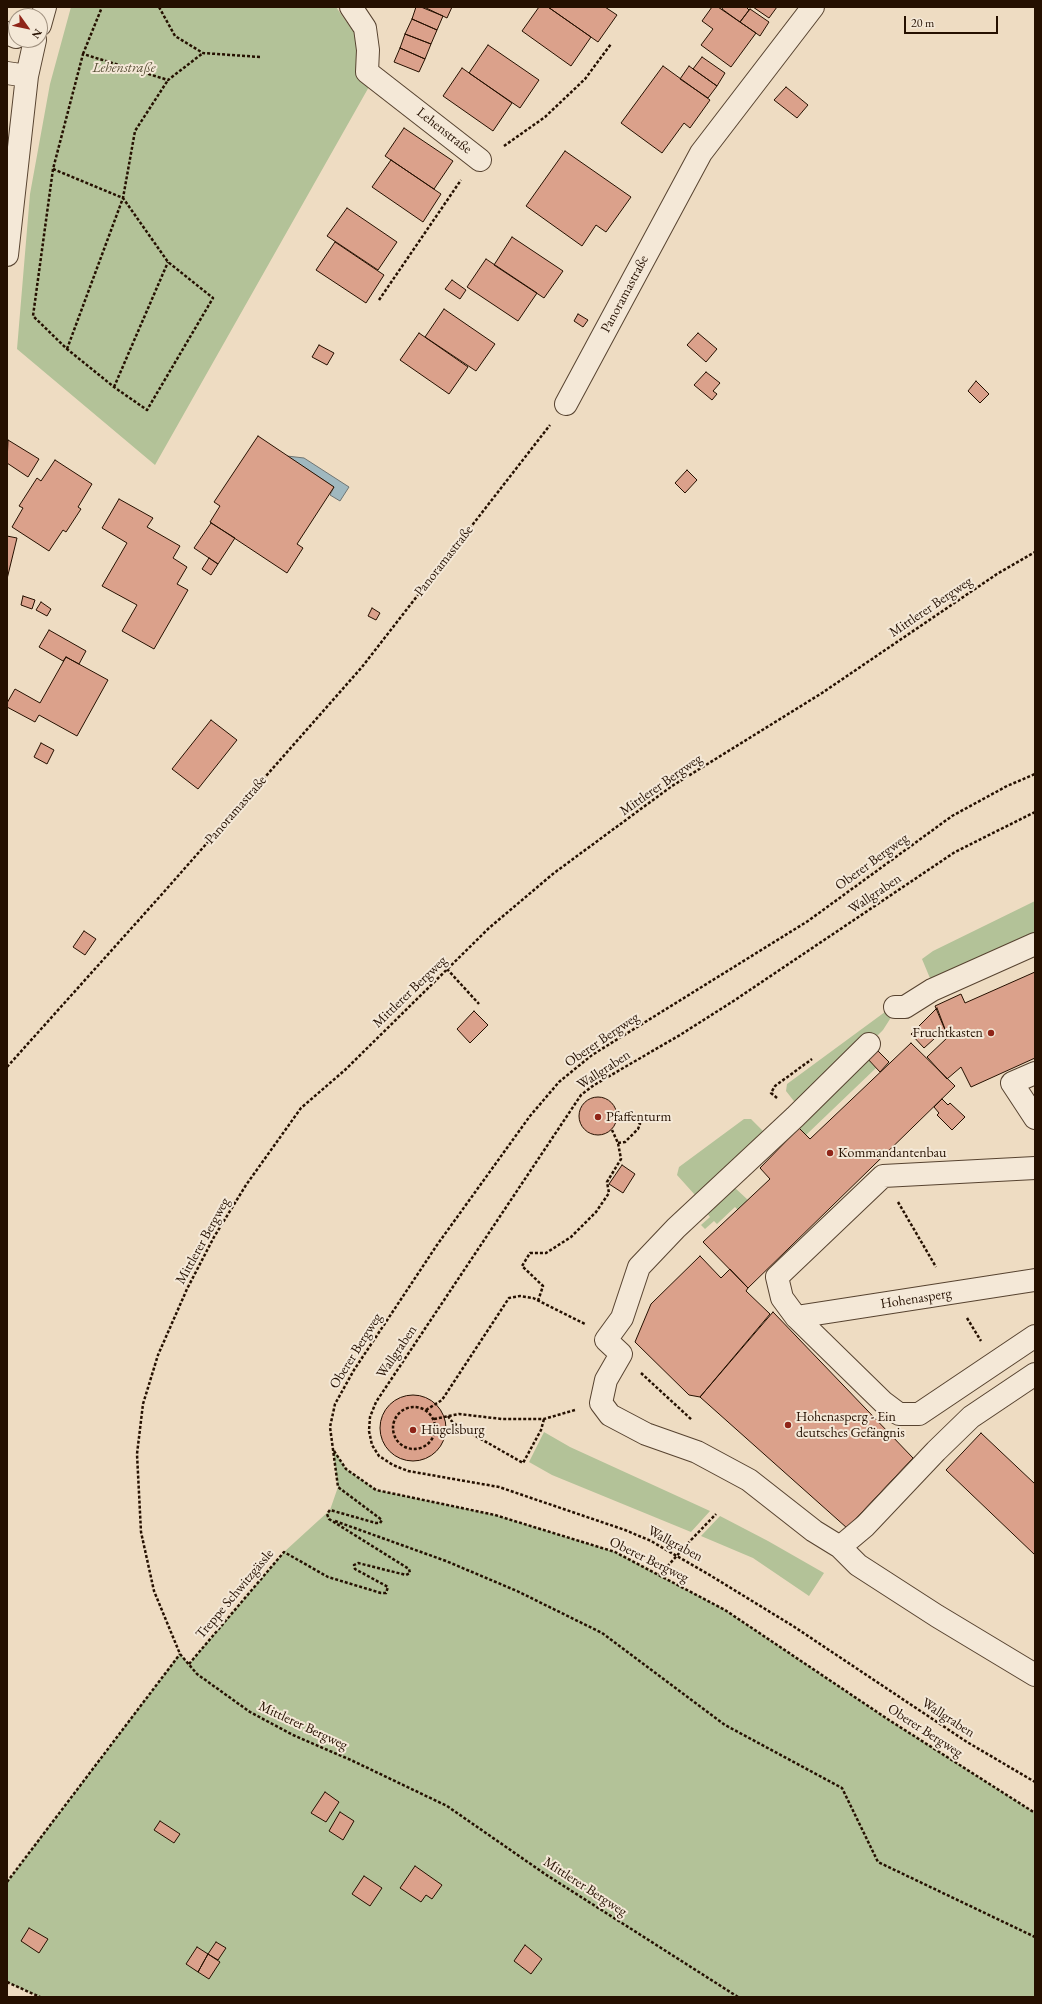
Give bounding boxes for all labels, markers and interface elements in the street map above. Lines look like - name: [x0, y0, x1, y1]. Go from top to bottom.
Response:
- north arrow: [8, 8, 48, 48]
- scale bar: [906, 8, 1000, 34]
- text: 20 m: [911, 15, 934, 31]
- text: N: [29, 26, 46, 42]
- park label: Lehenstraße: [92, 60, 156, 76]
- street label: Lehenstraße: [413, 104, 475, 158]
- street label: Panoramastraße: [598, 252, 652, 336]
- street label: Panoramastraße: [411, 522, 477, 600]
- street label: Mittlerer Bergweg: [886, 573, 976, 641]
- street label: Mittlerer Bergweg: [617, 750, 705, 820]
- street label: Panoramastraße: [202, 772, 270, 848]
- street label: Oberer Bergweg: [832, 830, 912, 894]
- street label: Wallgraben: [845, 870, 905, 918]
- street label: Mittlerer Bergweg: [369, 952, 451, 1032]
- street label: Oberer Bergweg: [562, 1009, 642, 1071]
- place label: Fruchtkasten: [913, 1025, 983, 1041]
- marker: Fruchtkasten: [986, 1028, 996, 1038]
- street label: Wallgraben: [574, 1047, 634, 1093]
- place label: Pfaffenturm: [606, 1109, 671, 1125]
- marker: Pfaffenturm: [593, 1112, 603, 1122]
- place label: Kommandantenbau: [838, 1145, 946, 1161]
- marker: Kommandantenbau: [825, 1148, 835, 1158]
- street label: Mittlerer Bergweg: [172, 1195, 234, 1287]
- street label: Hohenasperg: [879, 1285, 953, 1313]
- street label: Oberer Bergweg: [326, 1310, 386, 1392]
- street label: Wallgraben: [373, 1322, 421, 1382]
- place label: Hohenasperg - Ein deutsches Gefängnis: [796, 1409, 905, 1442]
- marker: Hohenasperg - Ein deutsches Gefängnis: [783, 1420, 793, 1430]
- place label: Hügelsburg: [421, 1422, 485, 1438]
- marker: Hügelsburg: [408, 1425, 418, 1435]
- street label: Wallgraben: [645, 1522, 705, 1566]
- street label: Oberer Bergweg: [607, 1534, 691, 1586]
- street label: Treppe Schwitzgässle: [193, 1546, 277, 1642]
- street label: Wallgraben: [918, 1695, 978, 1741]
- street label: Mittlerer Bergweg: [256, 1698, 350, 1754]
- street label: Oberer Bergweg: [884, 1700, 966, 1762]
- street label: Mittlerer Bergweg: [540, 1854, 630, 1920]

